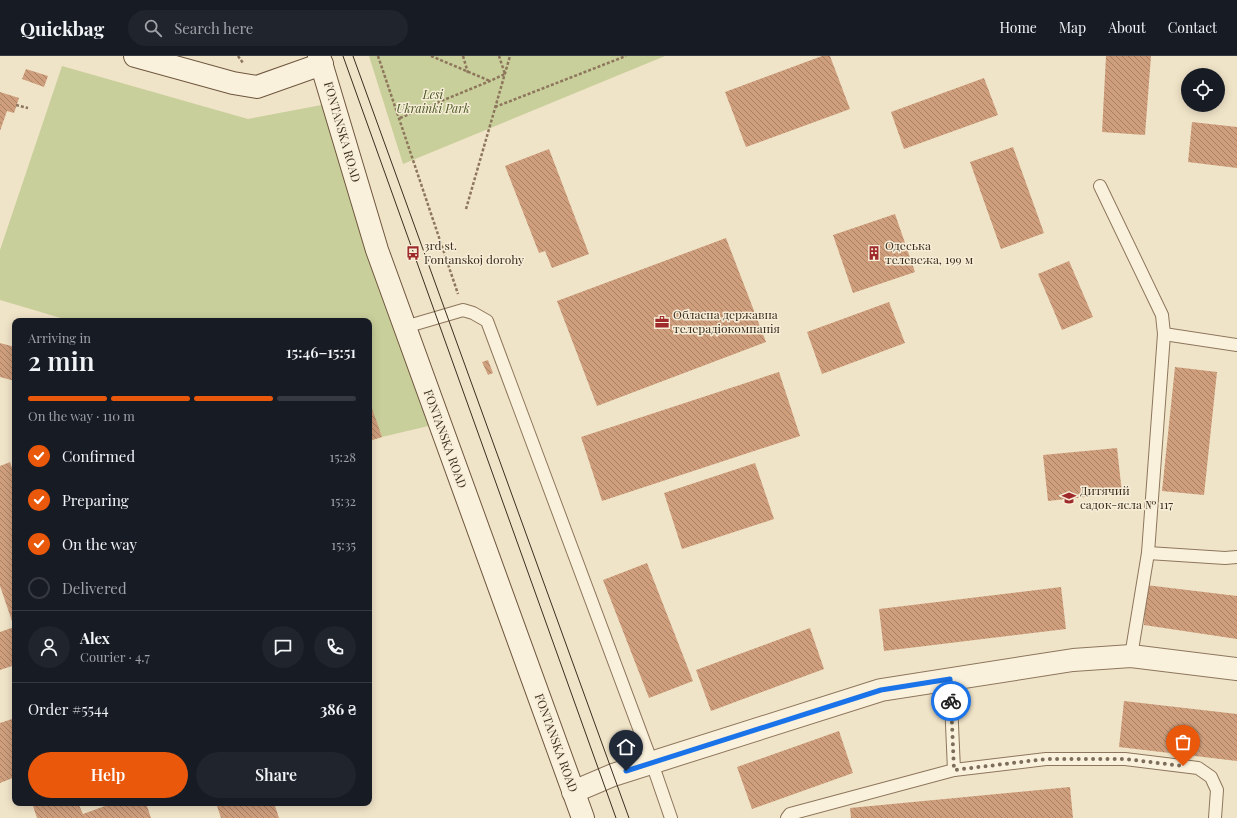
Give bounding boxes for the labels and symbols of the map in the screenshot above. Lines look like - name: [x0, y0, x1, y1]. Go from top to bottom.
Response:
- street label: FONTANSKA ROAD: [321, 80, 365, 184]
- park label: Lesi Ukrainki Park: [396, 86, 470, 116]
- place label: 3rd st. Fontanskoj dorohy: [424, 237, 524, 267]
- place label: Одеська телевежа, 199 м: [885, 237, 974, 267]
- bus stop icon: 3rd st. Fontanskoj dorohy: [405, 245, 421, 261]
- building icon: Одеська телевежа, 199 м: [866, 245, 882, 261]
- place label: Обласна державна телерадіокомпанія: [673, 306, 781, 336]
- office icon: Обласна державна телерадіокомпанія: [654, 314, 670, 330]
- street label: FONTANSKA ROAD: [421, 387, 471, 491]
- place label: Дитячий садок-ясла № 117: [1080, 482, 1173, 512]
- school or university icon: Дитячий садок-ясла № 117: [1061, 490, 1077, 506]
- courier: [931, 681, 971, 721]
- street label: FONTANSKA ROAD: [532, 691, 582, 795]
- pin: [1166, 725, 1200, 766]
- pin: [609, 730, 643, 771]

